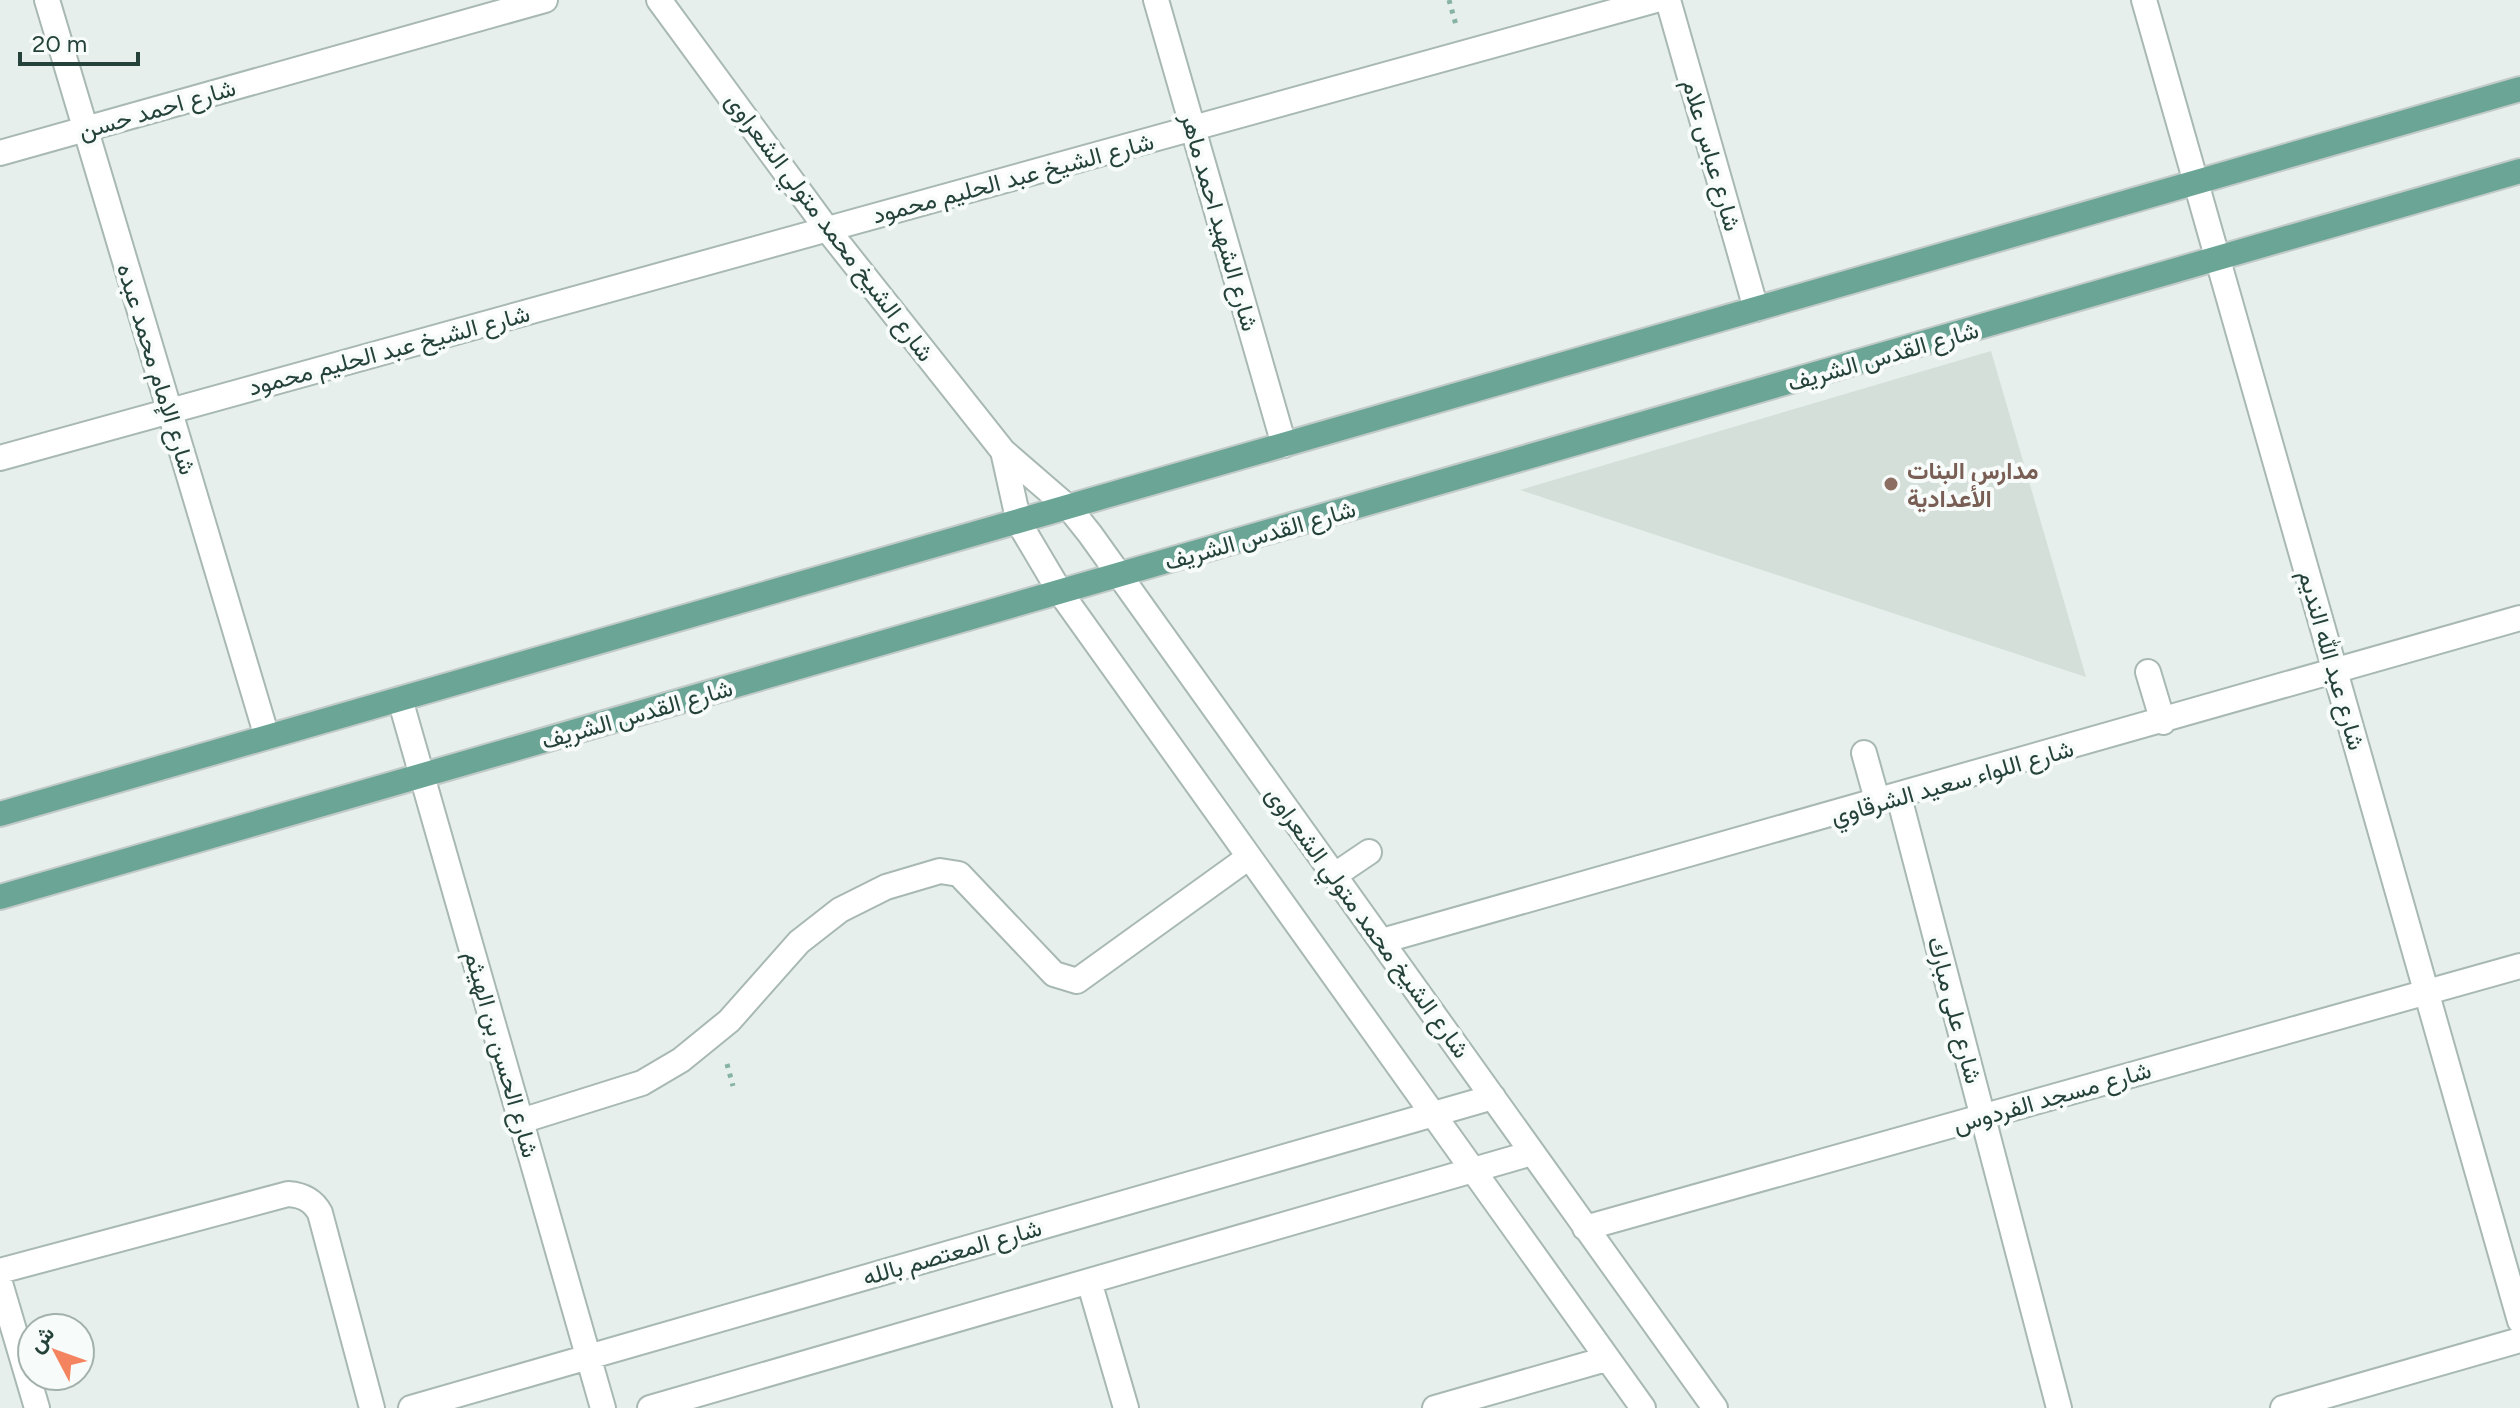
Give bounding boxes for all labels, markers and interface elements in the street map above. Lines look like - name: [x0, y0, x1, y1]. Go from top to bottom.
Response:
- scale bar: [20, 16, 138, 66]
- text: 20 m: [32, 29, 87, 58]
- street label: شارع احمد حسن: [75, 73, 239, 147]
- street label: شارع عباس علام: [1675, 76, 1748, 235]
- street label: شارع الشيخ محمد متولي الشعراوى: [715, 87, 941, 370]
- street label: شارع الشهيد احمد ماهر: [1173, 109, 1265, 335]
- street label: شارع الشيخ عبد الحليم محمود: [869, 126, 1158, 232]
- street label: شارع الإمام محمد عبده: [109, 260, 203, 479]
- street label: شارع الشيخ عبد الحليم محمود: [245, 298, 534, 404]
- street label: شارع القدس الشريف: [1784, 315, 1982, 399]
- place label: مدارس البنات الأعدادية: [1907, 456, 2039, 513]
- marker: مدارس البنات الأعدادية: [1882, 475, 1900, 493]
- street label: شارع القدس الشريف: [1161, 494, 1359, 578]
- street label: شارع عبد الله النديم: [2291, 567, 2372, 754]
- street label: شارع القدس الشريف: [538, 673, 736, 757]
- street label: شارع اللواء سعيد الشرقاوي: [1827, 733, 2078, 835]
- street label: شارع الشيخ محمد متولي الشعراوى: [1256, 780, 1476, 1066]
- street label: شارع على مبارك: [1920, 933, 1989, 1087]
- street label: شارع الحسن بن الهيثم: [457, 947, 545, 1161]
- street label: شارع مسجد الفردوس: [1950, 1055, 2155, 1141]
- street label: شارع المعتصم بالله: [859, 1213, 1045, 1293]
- north arrow: [16, 1312, 96, 1392]
- text: ش: [22, 1320, 60, 1358]

